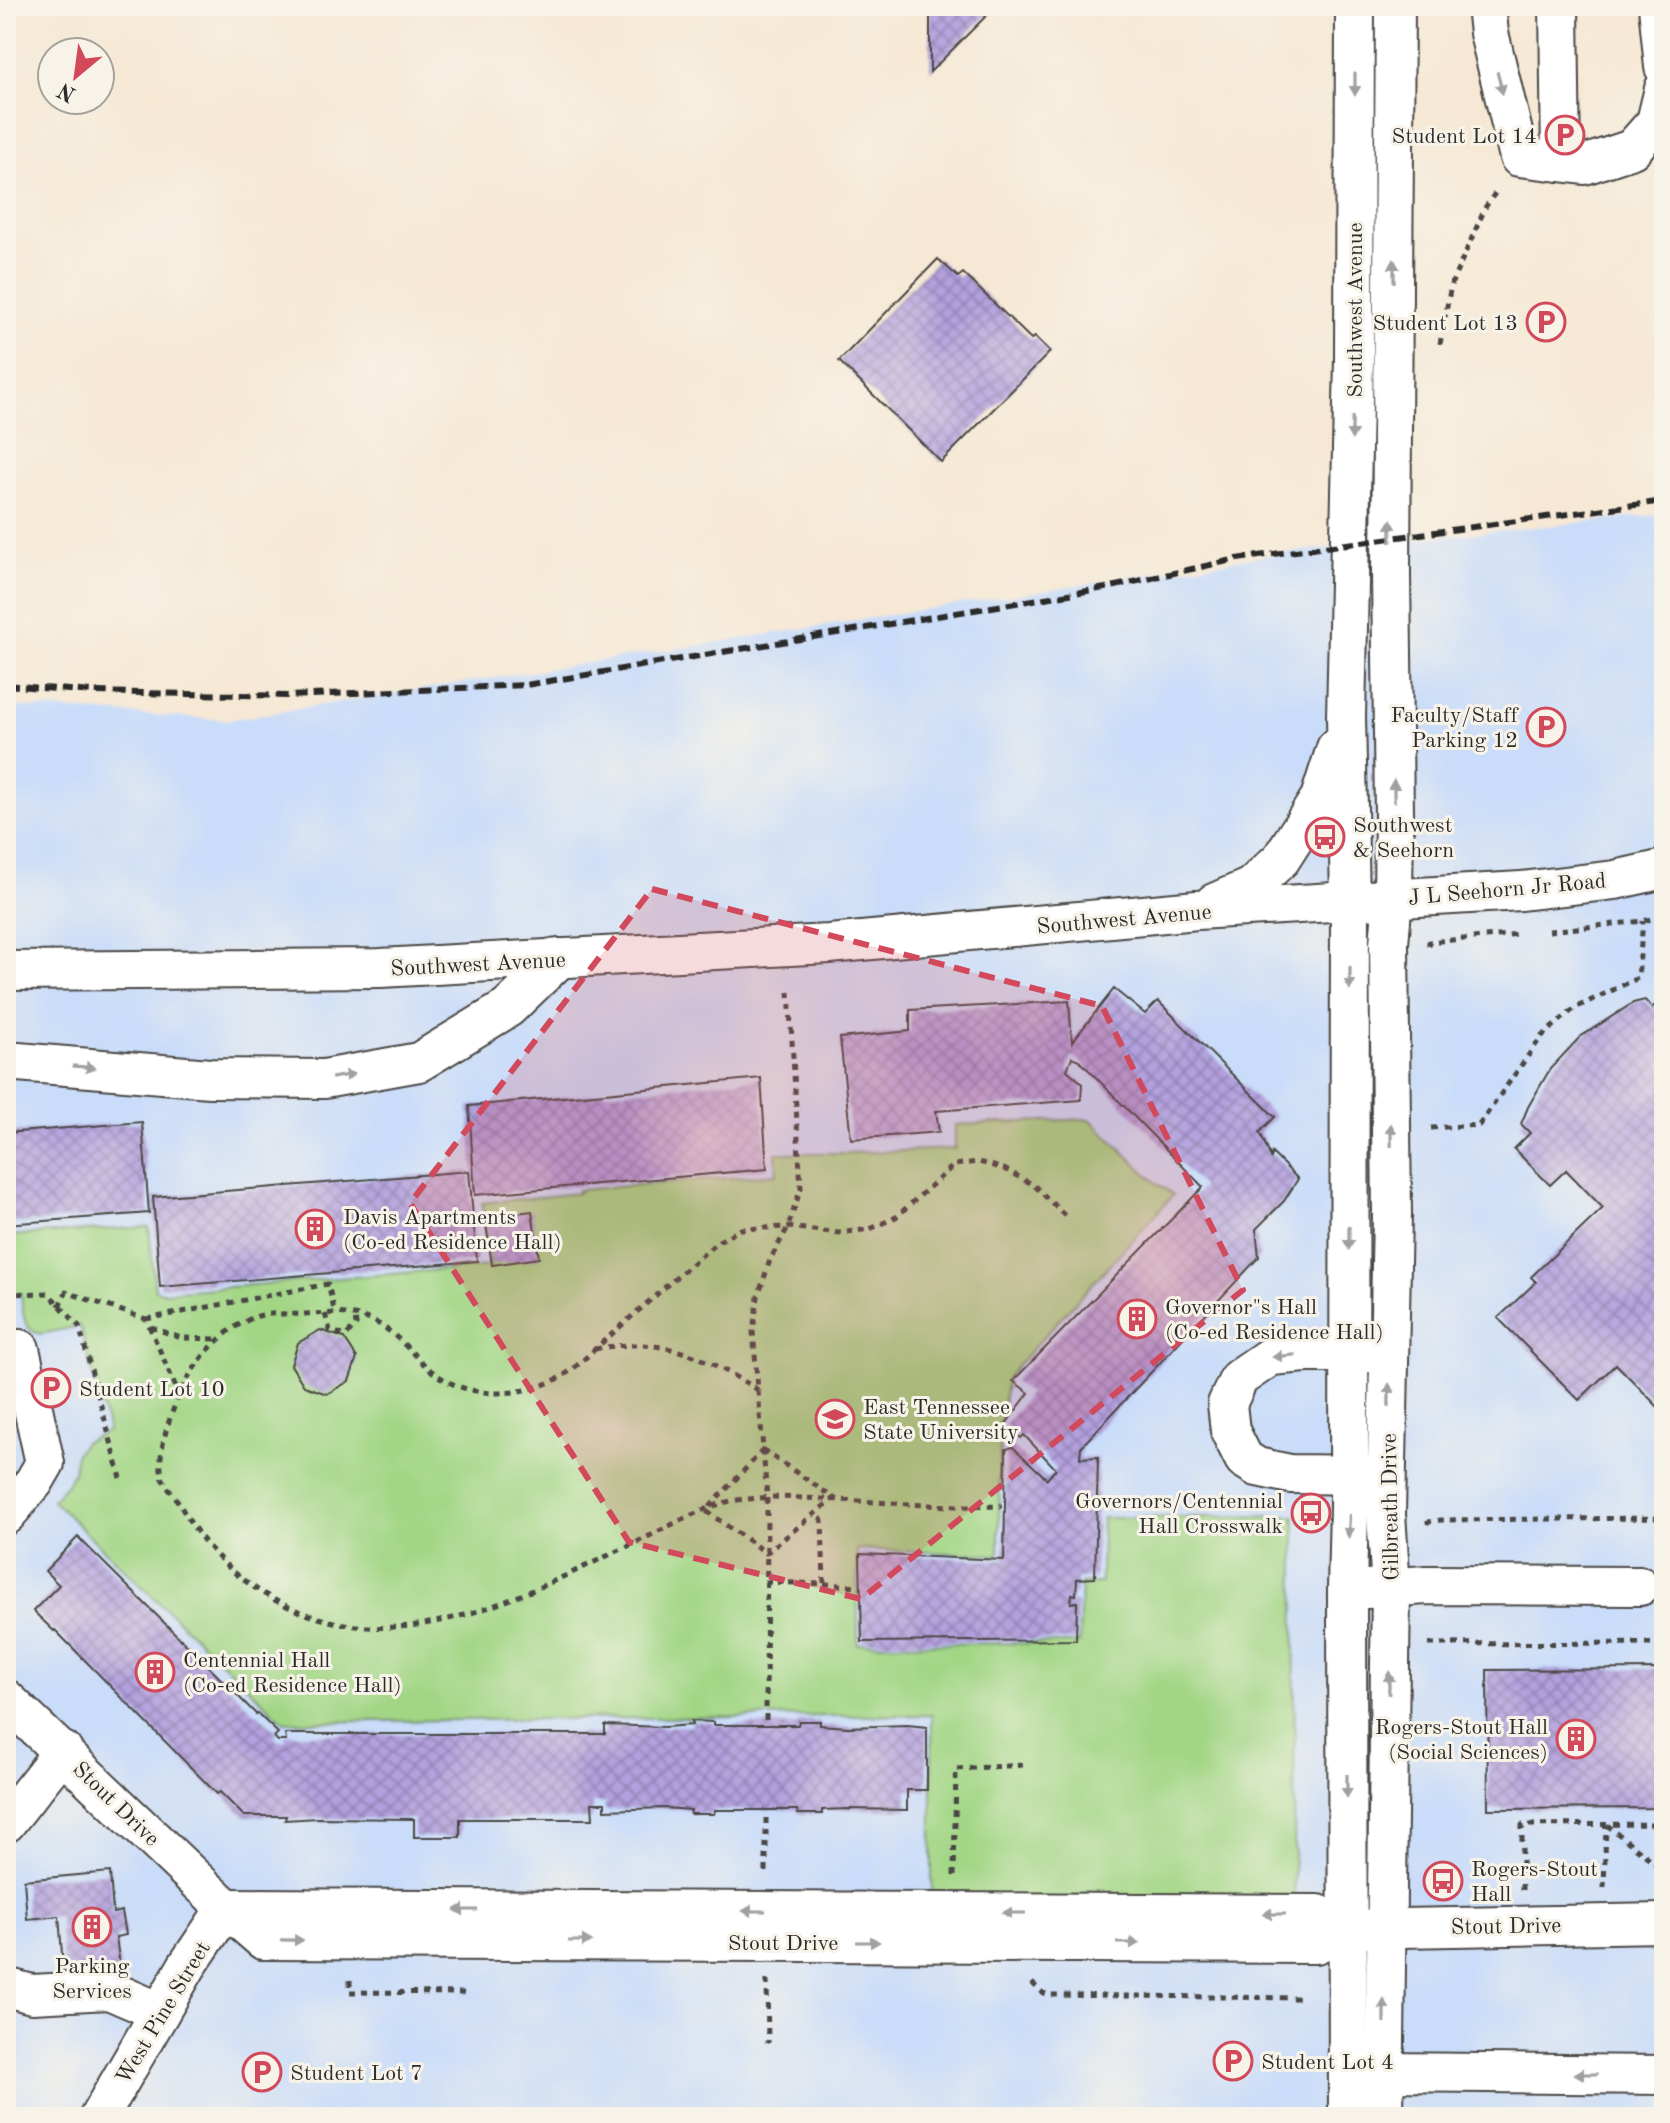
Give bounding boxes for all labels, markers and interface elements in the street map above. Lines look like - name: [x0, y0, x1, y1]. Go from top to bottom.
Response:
- north arrow: [36, 36, 116, 116]
- one-way arrow: [1495, 70, 1507, 95]
- one-way arrow: [1349, 72, 1361, 97]
- text: N: [54, 78, 80, 105]
- parking icon: Student Lot 14: [1544, 114, 1586, 156]
- place label: Student Lot 14: [1392, 126, 1537, 148]
- street label: Southwest Avenue: [1345, 222, 1367, 398]
- one-way arrow: [1388, 258, 1400, 283]
- parking icon: Student Lot 13: [1525, 301, 1567, 343]
- place label: Student Lot 13: [1373, 313, 1518, 335]
- one-way arrow: [1346, 416, 1359, 441]
- one-way arrow: [1385, 518, 1398, 543]
- place label: Faculty/Staff Parking 12: [1390, 705, 1519, 752]
- parking icon: Faculty/Staff Parking 12: [1525, 706, 1567, 748]
- one-way arrow: [1387, 778, 1400, 803]
- place label: Southwest & Seehorn: [1353, 815, 1454, 862]
- bus stop icon: Southwest & Seehorn: [1304, 816, 1346, 858]
- street label: J L Seehorn Jr Road: [1407, 870, 1607, 910]
- street label: Southwest Avenue: [1036, 901, 1212, 939]
- street label: Southwest Avenue: [390, 949, 566, 981]
- one-way arrow: [1343, 966, 1356, 991]
- one-way arrow: [72, 1061, 97, 1074]
- one-way arrow: [331, 1069, 356, 1081]
- one-way arrow: [1385, 1122, 1397, 1147]
- place label: Davis Apartments (Co-ed Residence Hall): [343, 1207, 562, 1254]
- building icon: Davis Apartments (Co-ed Residence Hall): [294, 1208, 336, 1250]
- one-way arrow: [1343, 1226, 1355, 1251]
- place label: Governor"s Hall (Co-ed Residence Hall): [1165, 1297, 1384, 1344]
- building icon: Governor"s Hall (Co-ed Residence Hall): [1116, 1298, 1158, 1340]
- one-way arrow: [1271, 1349, 1296, 1362]
- parking icon: Student Lot 10: [30, 1367, 72, 1409]
- place label: Student Lot 10: [79, 1379, 224, 1401]
- one-way arrow: [1382, 1382, 1395, 1407]
- place label: East Tennessee State University: [863, 1397, 1019, 1444]
- school or university icon: East Tennessee State University: [814, 1398, 856, 1440]
- street label: Gilbreath Drive: [1379, 1433, 1403, 1581]
- place label: Governors/Centennial Hall Crosswalk: [1075, 1491, 1283, 1538]
- bus stop icon: Governors/Centennial Hall Crosswalk: [1290, 1492, 1332, 1534]
- one-way arrow: [1342, 1514, 1355, 1539]
- place label: Centennial Hall (Co-ed Residence Hall): [183, 1650, 402, 1697]
- building icon: Centennial Hall (Co-ed Residence Hall): [134, 1651, 176, 1693]
- one-way arrow: [1383, 1670, 1395, 1695]
- place label: Rogers-Stout Hall (Social Sciences): [1375, 1717, 1548, 1764]
- building icon: Rogers-Stout Hall (Social Sciences): [1555, 1718, 1597, 1760]
- street label: Stout Drive: [68, 1758, 163, 1851]
- one-way arrow: [1341, 1774, 1353, 1799]
- place label: Rogers-Stout Hall: [1471, 1859, 1598, 1906]
- bus stop icon: Rogers-Stout Hall: [1422, 1860, 1464, 1902]
- one-way arrow: [453, 1903, 478, 1916]
- one-way arrow: [741, 1905, 766, 1918]
- building icon: Parking Services: [71, 1906, 113, 1948]
- one-way arrow: [1001, 1907, 1026, 1919]
- one-way arrow: [1261, 1908, 1286, 1920]
- street label: Stout Drive: [1450, 1915, 1562, 1939]
- street label: Stout Drive: [728, 1933, 838, 1955]
- one-way arrow: [280, 1934, 305, 1946]
- one-way arrow: [568, 1935, 593, 1947]
- one-way arrow: [856, 1936, 881, 1948]
- one-way arrow: [1116, 1937, 1141, 1949]
- street label: West Pine Street: [112, 1938, 215, 2088]
- place label: Parking Services: [52, 1956, 132, 2003]
- one-way arrow: [1378, 1998, 1390, 2023]
- parking icon: Student Lot 4: [1212, 2040, 1254, 2082]
- parking icon: Student Lot 7: [241, 2051, 283, 2093]
- place label: Student Lot 4: [1261, 2052, 1394, 2074]
- place label: Student Lot 7: [290, 2063, 423, 2085]
- one-way arrow: [1573, 2068, 1598, 2080]

